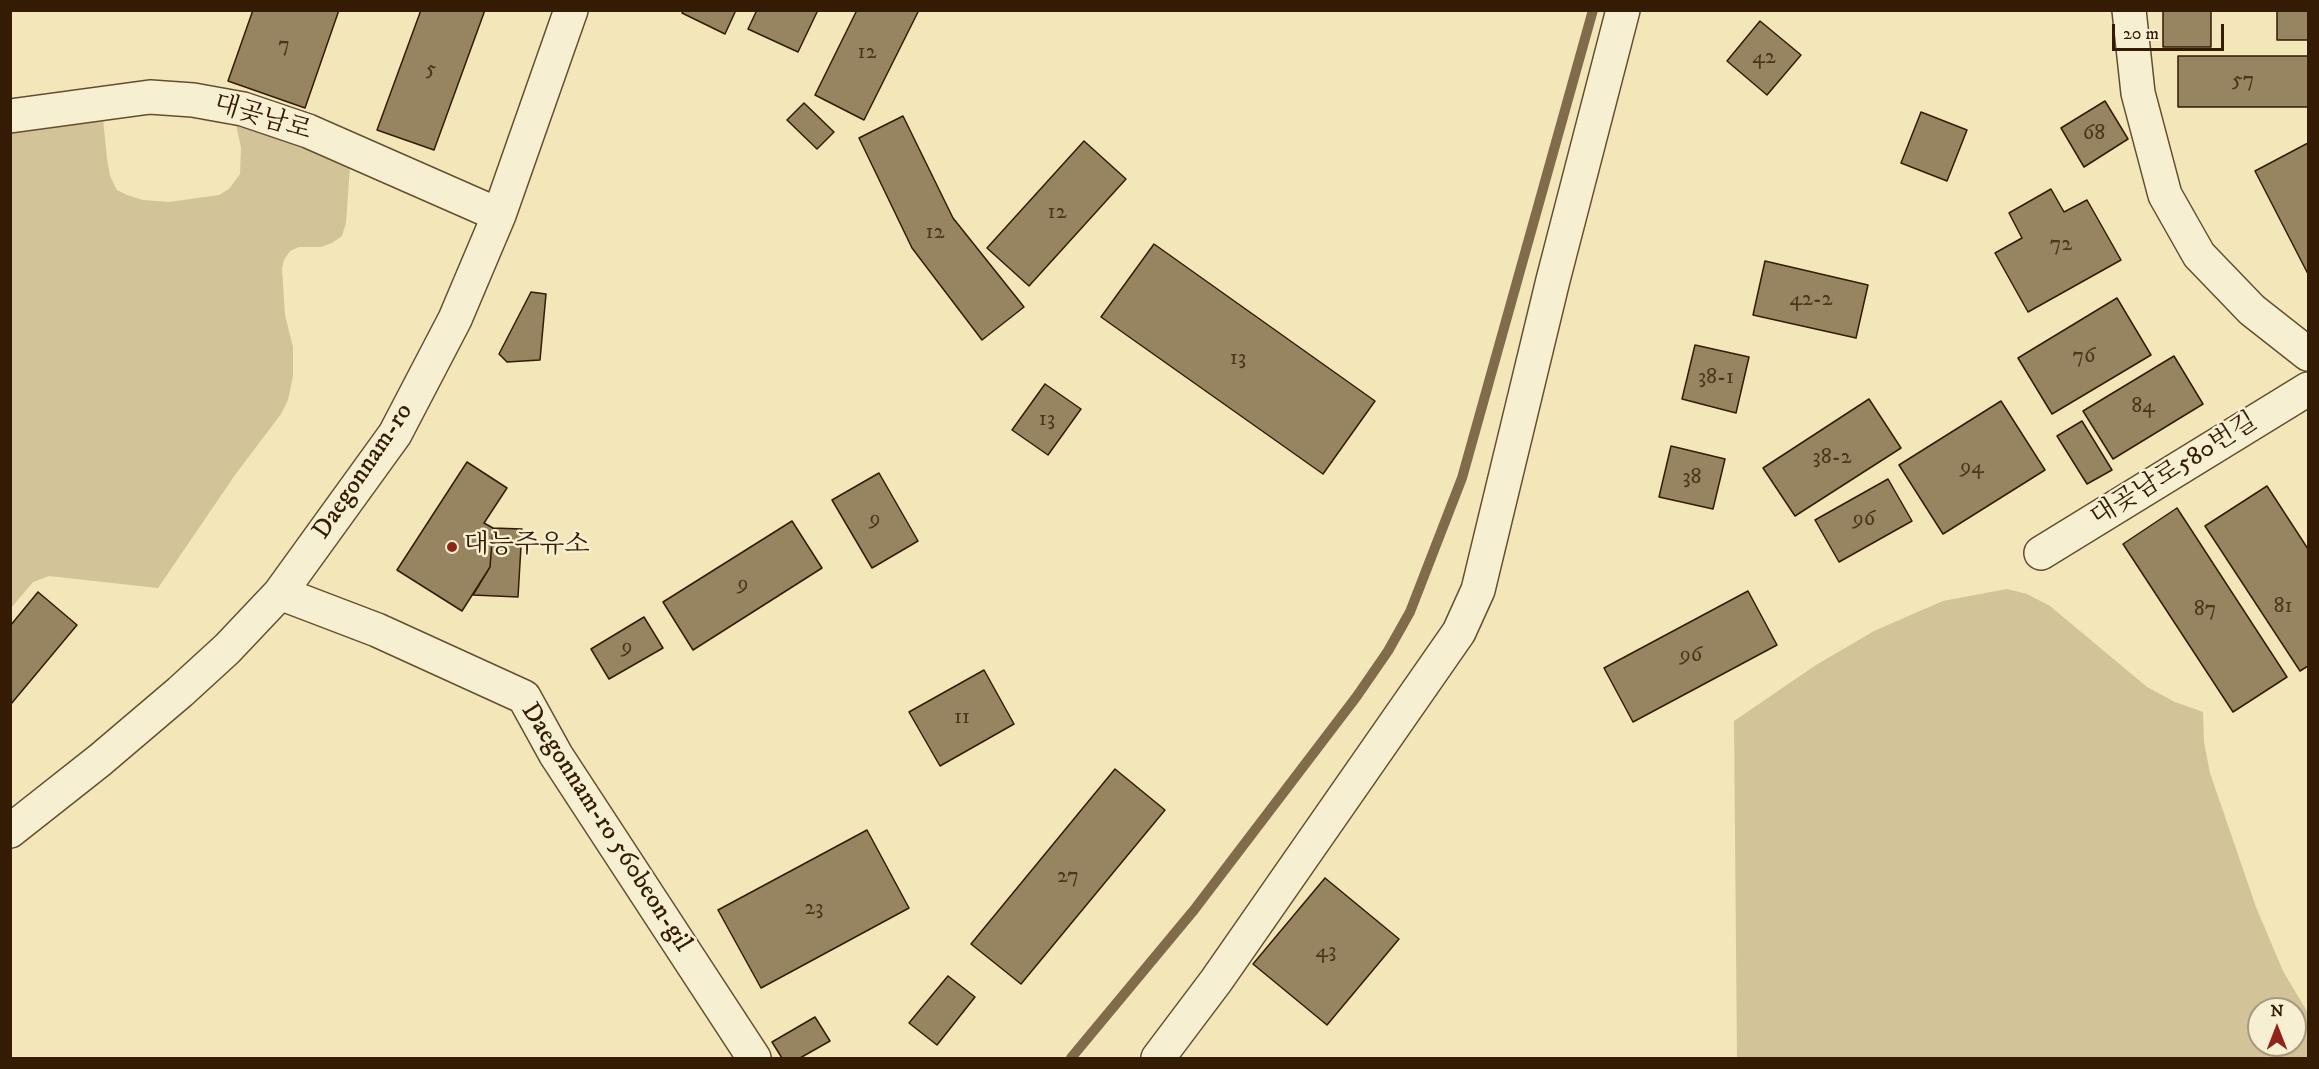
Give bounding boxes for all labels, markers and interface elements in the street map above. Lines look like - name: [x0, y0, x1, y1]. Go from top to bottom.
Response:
- scale bar: [2115, 12, 2228, 50]
- text: 20 m: [2123, 23, 2159, 45]
- house number: 7: [278, 33, 290, 59]
- house number: 12: [858, 40, 876, 66]
- house number: 42: [1752, 45, 1776, 71]
- house number: 5: [426, 57, 436, 83]
- house number: 57: [2232, 68, 2254, 94]
- street label: 대곶남로: [209, 89, 315, 149]
- house number: 68: [2083, 121, 2105, 147]
- house number: 12: [1048, 200, 1066, 226]
- house number: 12: [926, 220, 944, 246]
- house number: 72: [2050, 232, 2072, 258]
- house number: 42-2: [1789, 287, 1833, 313]
- house number: 76: [2073, 344, 2095, 370]
- house number: 13: [1230, 346, 1246, 372]
- house number: 38-1: [1698, 365, 1734, 391]
- house number: 84: [2131, 394, 2155, 420]
- street label: Daegonnam-ro: [307, 398, 421, 546]
- house number: 13: [1039, 407, 1055, 433]
- street label: 대곶남로580번길: [2086, 407, 2264, 535]
- house number: 38-2: [1813, 445, 1851, 471]
- house number: 94: [1960, 455, 1984, 481]
- house number: 38: [1682, 465, 1702, 491]
- house number: 9: [870, 507, 880, 533]
- house number: 96: [1853, 507, 1875, 533]
- place label: 대능주유소: [464, 531, 590, 563]
- marker: 대능주유소: [445, 540, 459, 554]
- house number: 9: [738, 572, 748, 598]
- house number: 81: [2273, 594, 2293, 620]
- house number: 87: [2194, 597, 2216, 623]
- house number: 9: [622, 635, 632, 661]
- house number: 96: [1680, 643, 1702, 669]
- street label: Daegonnam-ro 560beon-gil: [513, 698, 697, 958]
- house number: 11: [954, 705, 970, 731]
- house number: 27: [1057, 864, 1079, 890]
- house number: 23: [804, 896, 824, 922]
- house number: 43: [1316, 939, 1336, 965]
- north arrow: [2247, 997, 2307, 1057]
- text: N: [2270, 1001, 2284, 1021]

